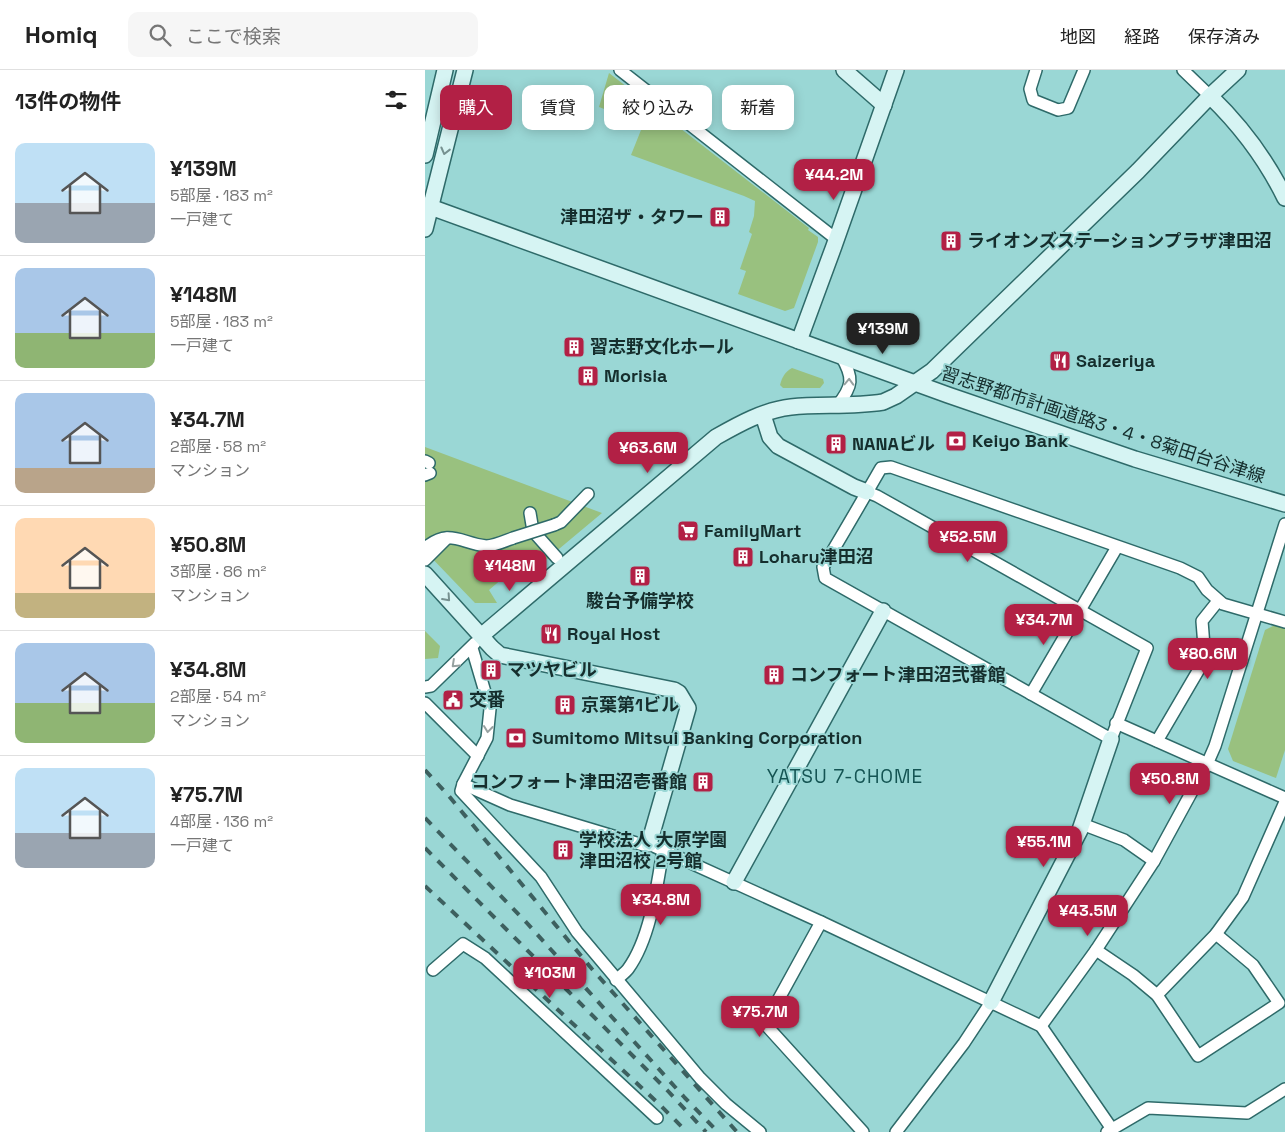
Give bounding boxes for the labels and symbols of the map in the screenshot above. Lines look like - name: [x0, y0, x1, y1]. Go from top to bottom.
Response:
- one-way arrow: [440, 147, 451, 156]
- pin: ¥44.2M: [793, 158, 875, 201]
- place label: 津田沼ザ・タワー: [560, 205, 704, 228]
- building icon: 津田沼ザ・タワー: [708, 205, 732, 229]
- building icon: ライオンズステーションプラザ津田沼: [939, 229, 963, 253]
- place label: ライオンズステーションプラザ津田沼: [967, 229, 1272, 252]
- pin: ¥139M: [848, 312, 918, 355]
- building icon: 習志野文化ホール: [562, 335, 586, 359]
- place label: 習志野文化ホール: [590, 335, 734, 358]
- restaurant icon: Saizeriya: [1048, 349, 1072, 373]
- place label: Saizeriya: [1076, 349, 1156, 372]
- street label: 習志野都市計画道路3・4・8菊田台谷津線: [938, 361, 1268, 488]
- building icon: Morisia: [576, 364, 600, 388]
- place label: Morisia: [604, 364, 668, 387]
- one-way arrow: [843, 377, 854, 385]
- bank icon: Keiyo Bank: [944, 429, 968, 453]
- place label: Keiyo Bank: [972, 429, 1068, 452]
- pin: ¥63.6M: [607, 432, 689, 474]
- building icon: NANAビル: [824, 432, 848, 456]
- place label: NANAビル: [852, 432, 935, 455]
- supermarket icon: FamilyMart: [676, 519, 700, 543]
- place label: FamilyMart: [704, 519, 802, 542]
- pin: ¥52.5M: [927, 520, 1009, 563]
- building icon: Loharu津田沼: [731, 545, 755, 569]
- place label: Loharu津田沼: [759, 545, 873, 568]
- pin: ¥148M: [475, 550, 545, 592]
- building icon: 駿台予備学校: [628, 564, 652, 588]
- place label: 駿台予備学校: [586, 589, 694, 612]
- one-way arrow: [441, 593, 450, 602]
- pin: ¥34.7M: [1003, 604, 1085, 646]
- restaurant icon: Royal Host: [539, 622, 563, 646]
- place label: Royal Host: [567, 622, 661, 645]
- pin: ¥80.6M: [1167, 638, 1249, 680]
- one-way arrow: [452, 658, 461, 667]
- building icon: マツヤビル: [479, 658, 503, 682]
- place label: マツヤビル: [507, 658, 597, 681]
- building icon: コンフォート津田沼弐番館: [762, 663, 786, 687]
- place label: コンフォート津田沼弐番館: [790, 663, 1005, 686]
- public building icon: 交番: [441, 688, 465, 712]
- place label: 交番: [469, 688, 505, 711]
- building icon: 京葉第1ビル: [553, 693, 577, 717]
- place label: 京葉第1ビル: [581, 693, 679, 716]
- one-way arrow: [483, 725, 494, 733]
- bank icon: Sumitomo Mitsui Banking Corporation: [504, 726, 528, 750]
- place label: Sumitomo Mitsui Banking Corporation: [532, 726, 862, 749]
- pin: ¥50.8M: [1129, 762, 1211, 805]
- district label: YATSU 7-CHOME: [767, 764, 923, 789]
- place label: コンフォート津田沼壱番館: [472, 770, 687, 793]
- building icon: コンフォート津田沼壱番館: [691, 770, 715, 794]
- pin: ¥55.1M: [1003, 826, 1085, 868]
- place label: 学校法人 大原学園 津田沼校 2号館: [579, 828, 728, 872]
- building icon: 学校法人 大原学園 津田沼校 2号館: [551, 838, 575, 862]
- pin: ¥34.8M: [620, 884, 702, 926]
- pin: ¥43.5M: [1047, 894, 1129, 937]
- pin: ¥103M: [515, 956, 585, 999]
- pin: ¥75.7M: [719, 996, 801, 1038]

